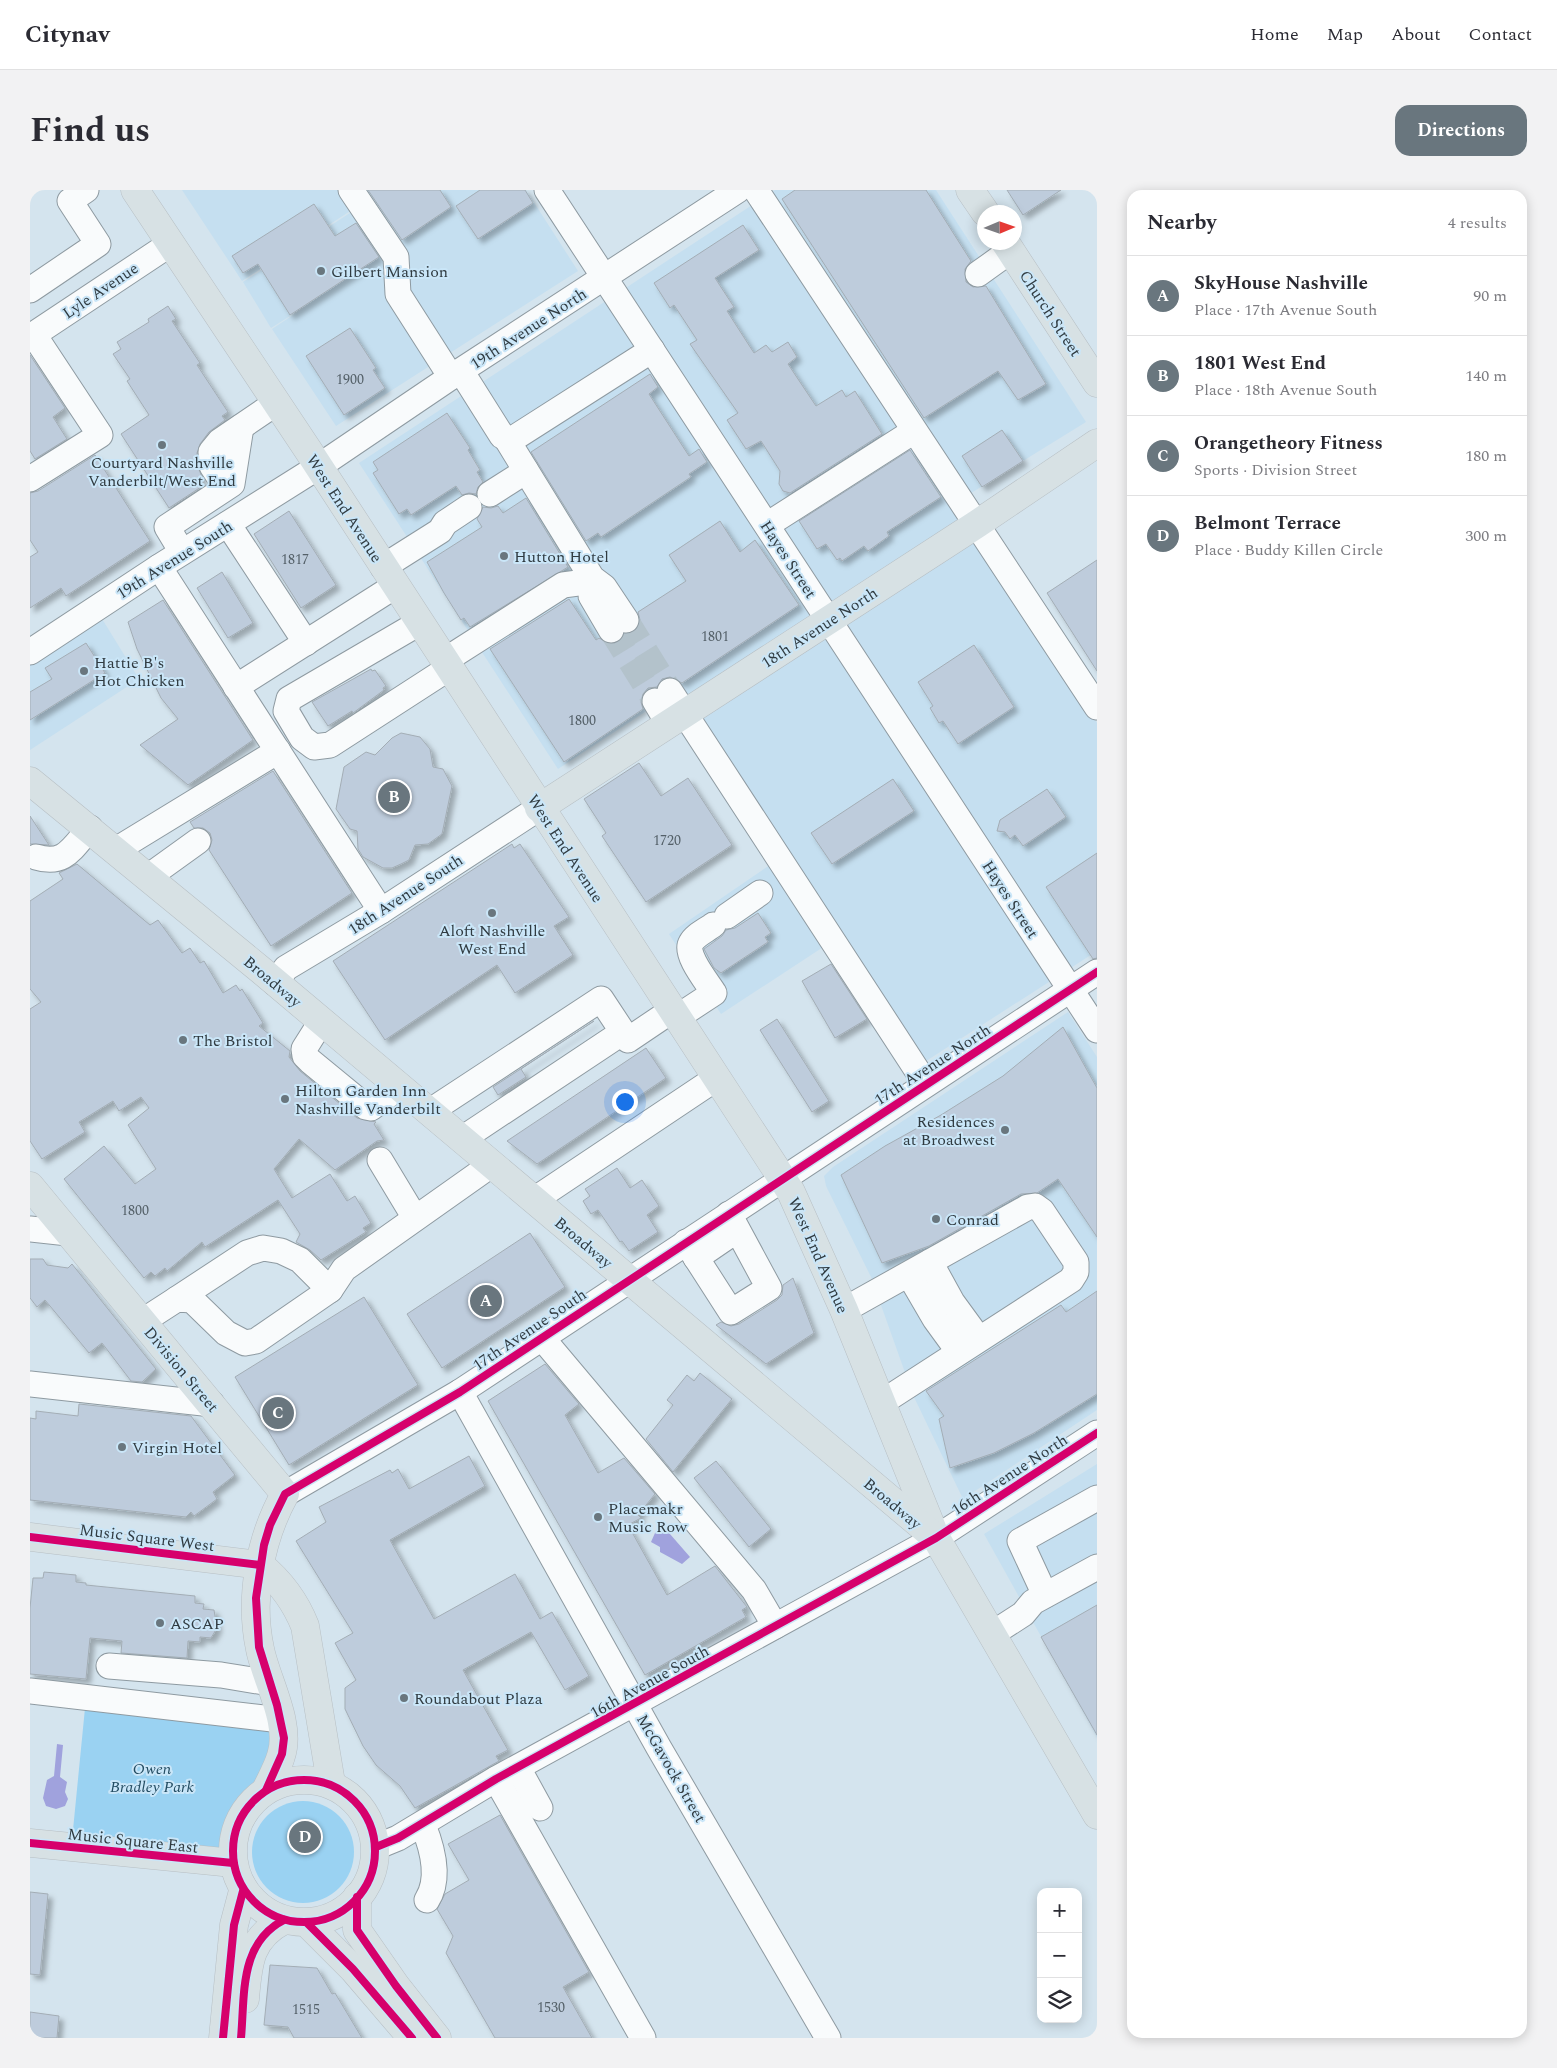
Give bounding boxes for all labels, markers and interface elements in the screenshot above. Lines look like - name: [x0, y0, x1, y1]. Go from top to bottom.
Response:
- text: Citynav: [25, 17, 110, 53]
- text: Home: [1250, 21, 1299, 48]
- text: Map: [1327, 21, 1363, 48]
- text: About: [1391, 21, 1441, 48]
- text: Contact: [1469, 21, 1532, 48]
- text: Find us: [30, 104, 150, 157]
- button: Directions: [1395, 105, 1527, 156]
- north arrow: [977, 205, 1022, 250]
- text: Nearby: [1147, 207, 1217, 239]
- text: 4 results: [1448, 211, 1507, 235]
- street label: Lyle Avenue: [58, 257, 143, 325]
- place label: Gilbert Mansion: [331, 260, 448, 284]
- marker: Gilbert Mansion: [315, 265, 327, 277]
- street label: Church Street: [1013, 265, 1087, 362]
- text: SkyHouse Nashville: [1194, 269, 1368, 298]
- street label: 19th Avenue North: [466, 282, 592, 376]
- text: A: [1157, 284, 1169, 308]
- text: 90 m: [1473, 284, 1507, 308]
- text: Place · 17th Avenue South: [1194, 298, 1377, 322]
- text: 1801 West End: [1194, 349, 1326, 378]
- text: B: [1157, 364, 1169, 388]
- text: 140 m: [1465, 364, 1507, 388]
- house number: 1900: [336, 369, 364, 390]
- text: Place · 18th Avenue South: [1194, 378, 1377, 402]
- text: Orangetheory Fitness: [1194, 429, 1383, 458]
- marker: Courtyard Nashville Vanderbilt/West End: [156, 439, 168, 451]
- text: C: [1157, 444, 1169, 468]
- text: 180 m: [1465, 444, 1507, 468]
- street label: West End Avenue: [300, 450, 388, 568]
- place label: Courtyard Nashville Vanderbilt/West End: [88, 451, 236, 493]
- text: Sports · Division Street: [1194, 458, 1357, 482]
- text: Belmont Terrace: [1194, 509, 1341, 538]
- street label: 19th Avenue South: [112, 514, 237, 605]
- street label: Hayes Street: [754, 516, 823, 604]
- text: D: [1157, 524, 1169, 548]
- text: 300 m: [1465, 524, 1507, 548]
- text: Place · Buddy Killen Circle: [1194, 538, 1383, 562]
- place label: Hutton Hotel: [514, 545, 609, 569]
- house number: 1817: [281, 549, 309, 570]
- marker: Hutton Hotel: [498, 550, 510, 562]
- street label: 18th Avenue North: [757, 581, 883, 675]
- house number: 1801: [701, 626, 729, 647]
- place label: Hattie B's Hot Chicken: [94, 651, 184, 693]
- marker: Hattie B's Hot Chicken: [78, 665, 90, 677]
- house number: 1800: [568, 710, 596, 731]
- pin: B: [378, 778, 410, 816]
- street label: West End Avenue: [521, 790, 609, 908]
- house number: 1720: [653, 830, 681, 851]
- street label: 18th Avenue South: [343, 849, 468, 941]
- street label: Hayes Street: [976, 856, 1045, 944]
- marker: Aloft Nashville West End: [486, 907, 498, 919]
- place label: Aloft Nashville West End: [439, 919, 545, 961]
- street label: Broadway: [238, 950, 308, 1014]
- street label: 17th Avenue North: [870, 1018, 996, 1112]
- place label: The Bristol: [193, 1029, 273, 1053]
- marker: The Bristol: [177, 1034, 189, 1046]
- place label: Hilton Garden Inn Nashville Vanderbilt: [295, 1079, 441, 1121]
- your location: [612, 1089, 638, 1115]
- marker: Hilton Garden Inn Nashville Vanderbilt: [279, 1093, 291, 1105]
- place label: Residences at Broadwest: [903, 1110, 995, 1152]
- marker: Residences at Broadwest: [999, 1124, 1011, 1136]
- street label: West End Avenue: [782, 1193, 854, 1317]
- house number: 1800: [121, 1200, 149, 1221]
- place label: Conrad: [946, 1208, 999, 1232]
- street label: Broadway: [549, 1211, 619, 1275]
- marker: Conrad: [930, 1213, 942, 1225]
- pin: A: [470, 1282, 502, 1320]
- street label: 17th Avenue South: [468, 1284, 590, 1374]
- street label: Division Street: [138, 1321, 225, 1418]
- pin: C: [262, 1394, 294, 1432]
- street label: 16th Avenue North: [947, 1428, 1073, 1522]
- place label: Virgin Hotel: [132, 1436, 222, 1460]
- marker: Virgin Hotel: [116, 1441, 128, 1453]
- street label: Broadway: [858, 1472, 928, 1536]
- place label: Placemakr Music Row: [608, 1497, 688, 1539]
- marker: Placemakr Music Row: [592, 1511, 604, 1523]
- street label: Music Square West: [78, 1518, 216, 1558]
- place label: ASCAP: [170, 1612, 224, 1636]
- marker: ASCAP: [154, 1617, 166, 1629]
- street label: 16th Avenue South: [585, 1639, 714, 1725]
- place label: Roundabout Plaza: [414, 1687, 543, 1711]
- marker: Roundabout Plaza: [398, 1692, 410, 1704]
- street label: McGavock Street: [630, 1710, 712, 1828]
- park label: Owen Bradley Park: [110, 1757, 195, 1799]
- pin: D: [289, 1818, 321, 1856]
- street label: Music Square East: [66, 1822, 200, 1860]
- map controls: [1037, 1888, 1082, 2023]
- button: +: [1037, 1888, 1082, 1933]
- button: −: [1037, 1933, 1082, 1978]
- button: layers: [1037, 1978, 1082, 2023]
- house number: 1530: [537, 1997, 565, 2018]
- house number: 1515: [292, 1999, 320, 2020]

